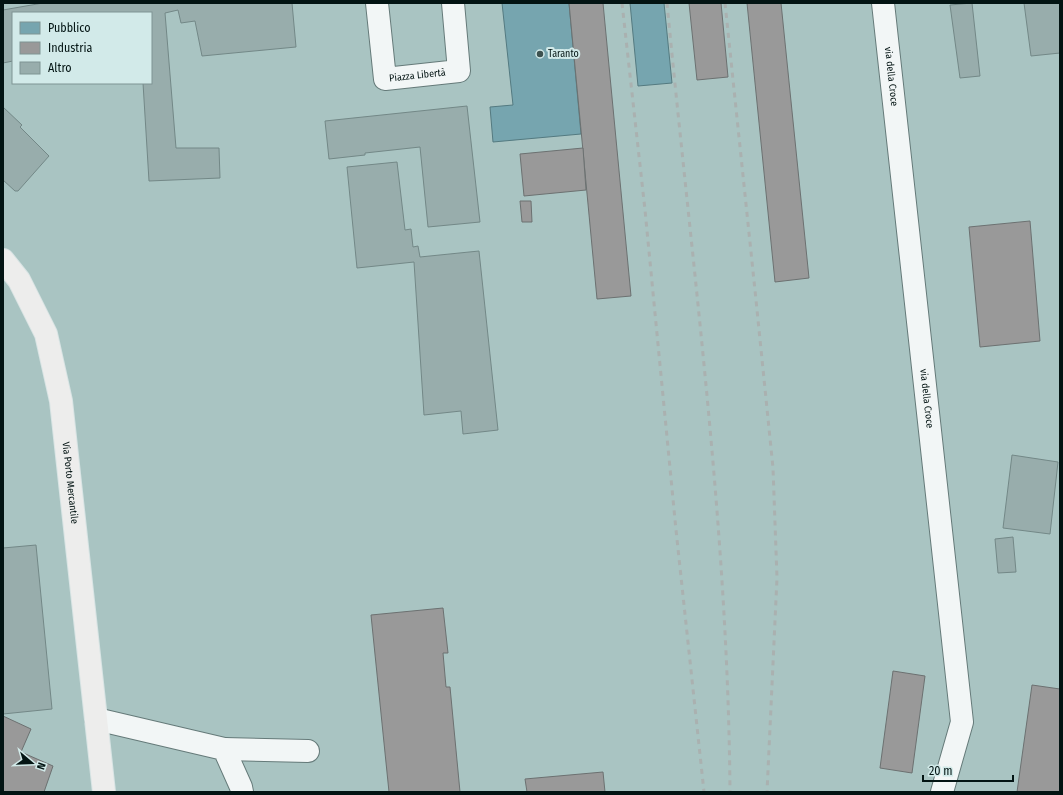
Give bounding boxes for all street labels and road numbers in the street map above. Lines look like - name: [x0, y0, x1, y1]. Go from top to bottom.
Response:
- street label: via della Croce: [882, 46, 900, 107]
- street label: Piazza Libertà: [389, 66, 446, 85]
- street label: via della Croce: [917, 368, 936, 429]
- street label: Via Porto Mercantile: [60, 441, 80, 525]

